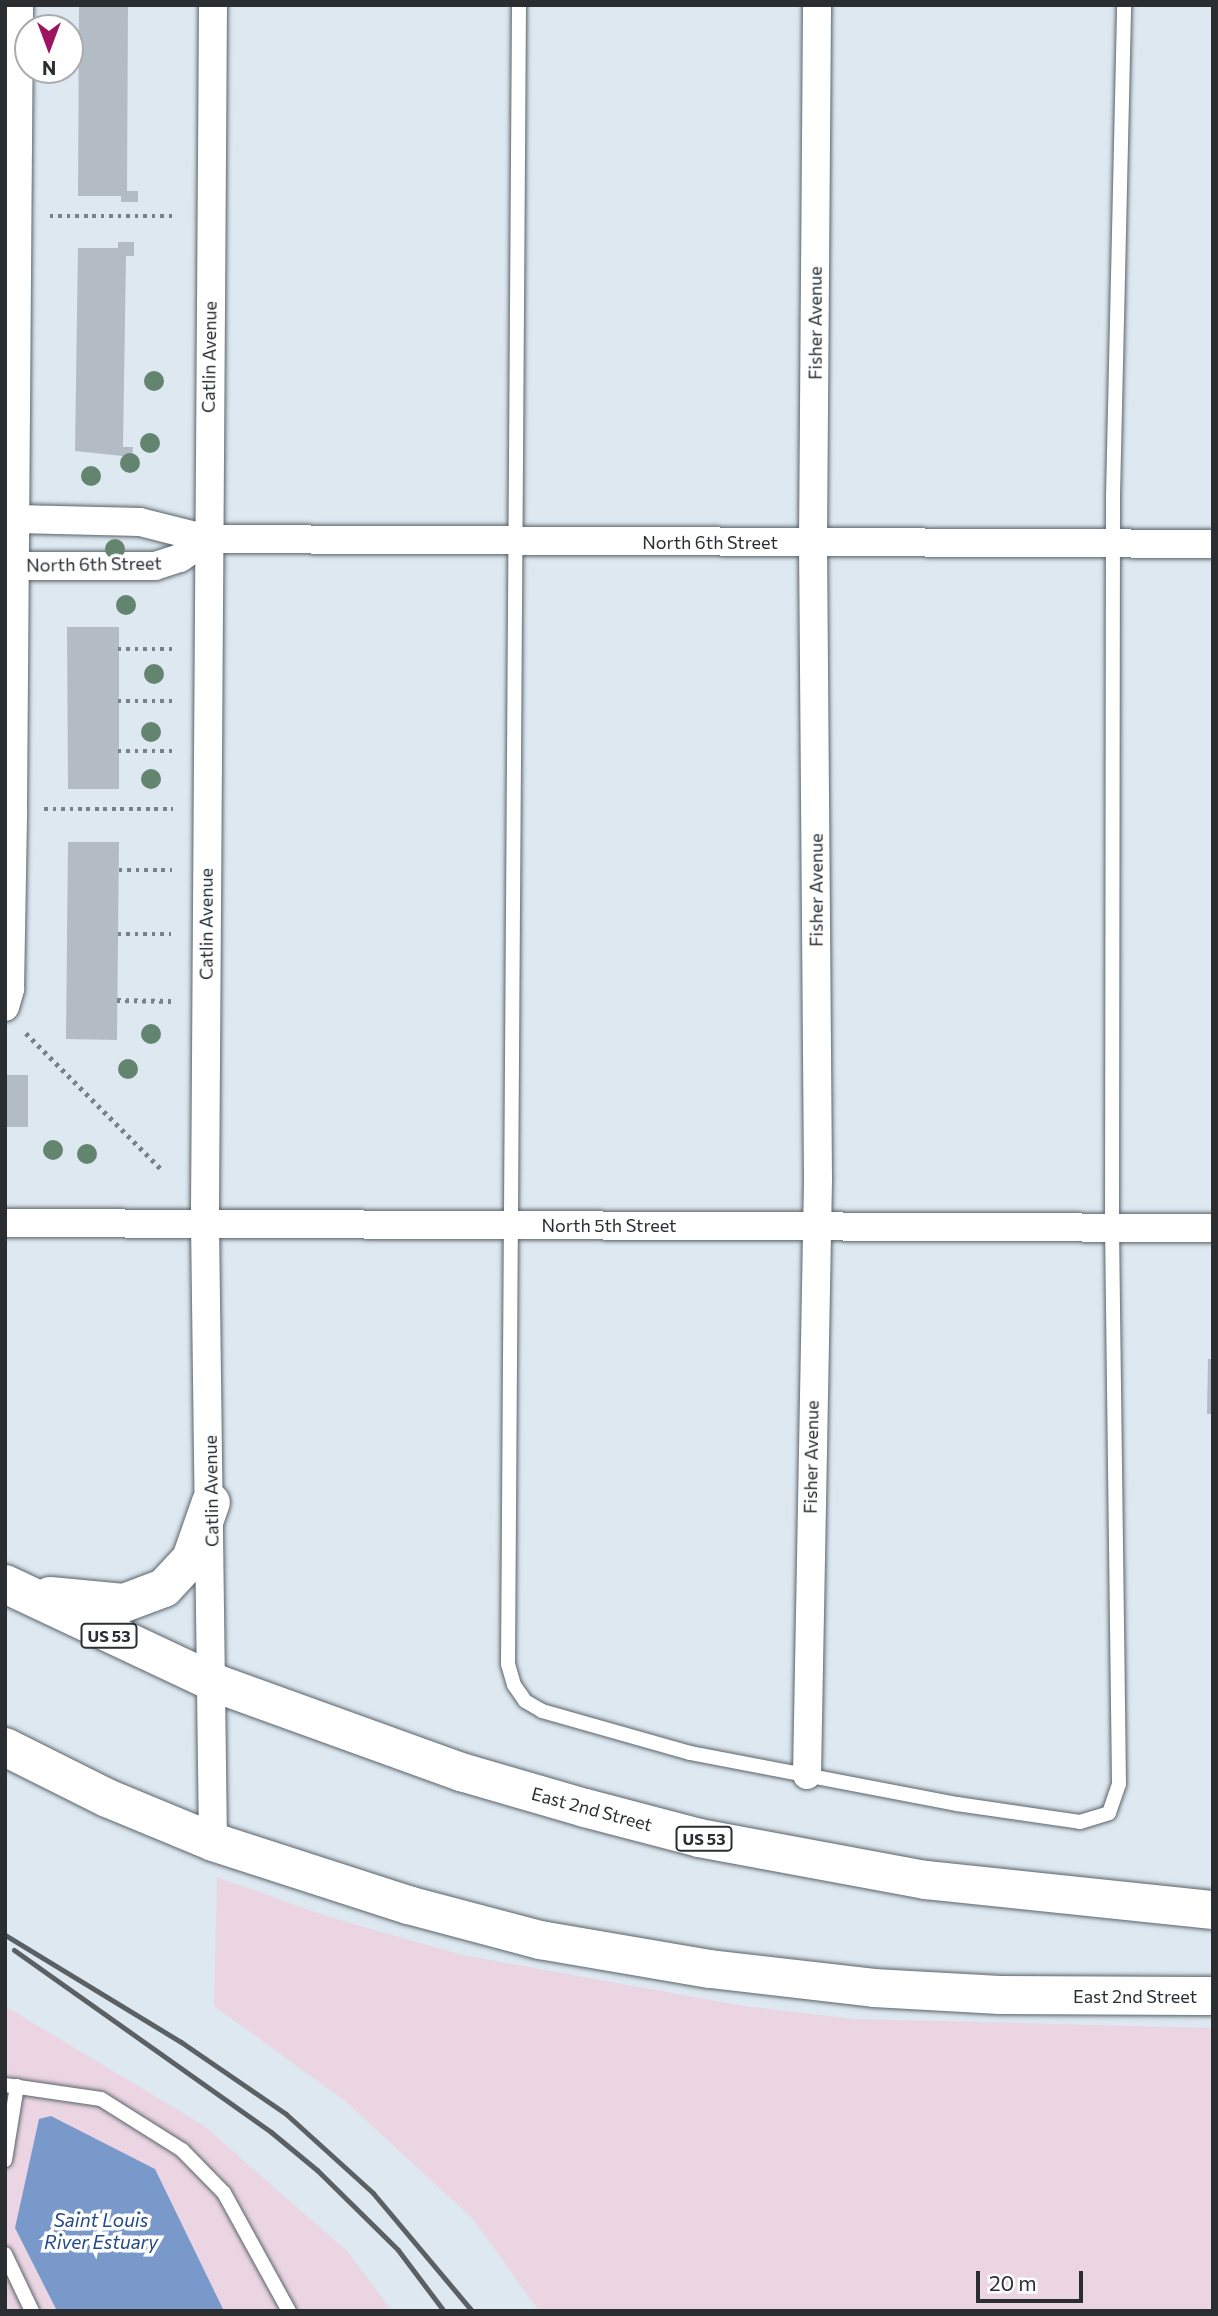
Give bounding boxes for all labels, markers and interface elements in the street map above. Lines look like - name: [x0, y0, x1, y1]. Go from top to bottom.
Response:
- north arrow: [14, 14, 84, 84]
- text: N: [42, 57, 56, 80]
- street label: Fisher Avenue: [804, 266, 826, 380]
- street label: Catlin Avenue: [197, 301, 221, 413]
- street label: North 6th Street: [642, 531, 778, 553]
- street label: North 6th Street: [26, 552, 162, 576]
- street label: Fisher Avenue: [805, 833, 827, 947]
- street label: Catlin Avenue: [195, 868, 217, 980]
- street label: North 5th Street: [541, 1214, 677, 1236]
- street label: Fisher Avenue: [799, 1400, 823, 1514]
- street label: Catlin Avenue: [199, 1435, 223, 1547]
- road number: US 53: [79, 1624, 139, 1648]
- street label: East 2nd Street: [529, 1783, 655, 1835]
- road number: US 53: [674, 1826, 734, 1852]
- street label: East 2nd Street: [1073, 1985, 1197, 2007]
- water label: Saint Louis River Estuary: [44, 2209, 158, 2253]
- scale bar: [980, 2256, 1087, 2300]
- text: 20 m: [989, 2270, 1037, 2295]

